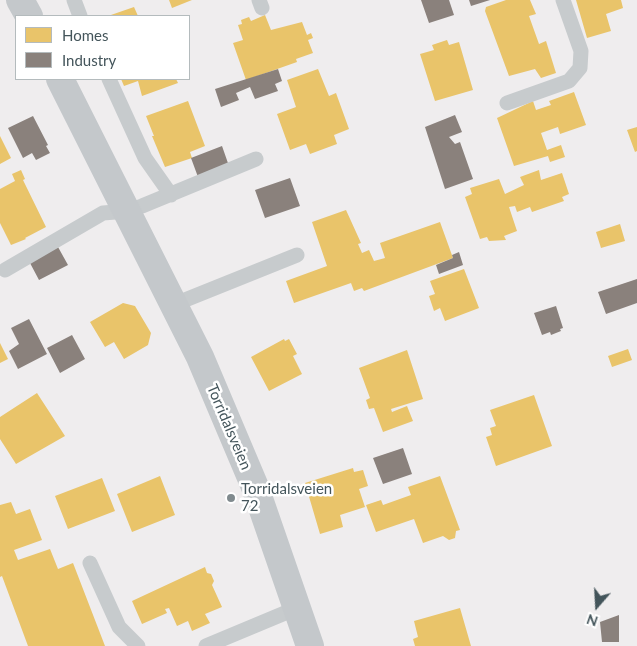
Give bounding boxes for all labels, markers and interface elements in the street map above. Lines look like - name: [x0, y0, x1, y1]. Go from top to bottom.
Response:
- legend: [15, 15, 190, 80]
- text: Homes: [62, 26, 108, 44]
- text: Industry: [62, 51, 116, 69]
- street label: Torridalsveien: [203, 382, 255, 472]
- place label: Torridalsveien 72: [241, 480, 332, 515]
- marker: Torridalsveien 72: [225, 492, 237, 504]
- north arrow: [572, 581, 622, 631]
- text: N: [584, 611, 600, 630]

